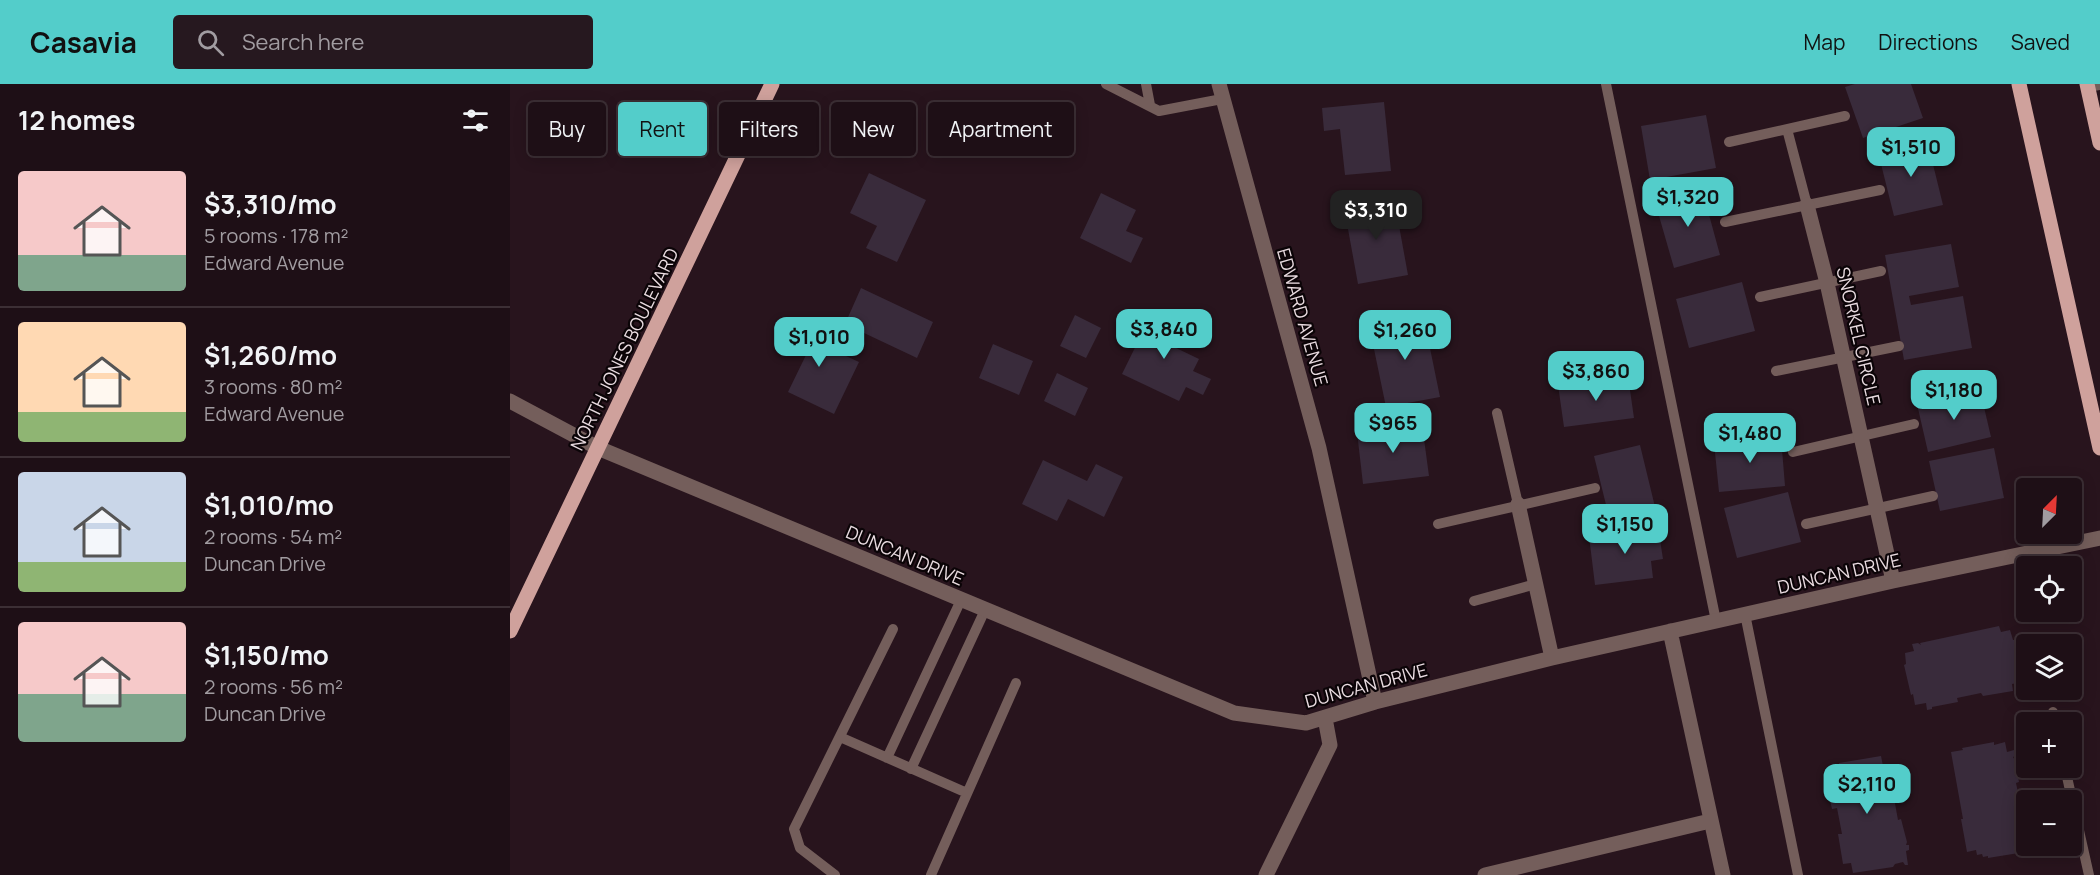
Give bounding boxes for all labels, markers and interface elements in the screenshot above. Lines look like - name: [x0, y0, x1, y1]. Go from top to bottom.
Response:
- search box: [173, 15, 593, 69]
- text: Casavia: [30, 23, 137, 61]
- icon: search: [194, 26, 227, 59]
- text: Search here: [242, 27, 364, 57]
- text: Map: [1804, 28, 1845, 56]
- text: Directions: [1878, 28, 1978, 56]
- text: Saved: [2011, 28, 2070, 56]
- text: 12 homes: [18, 102, 135, 138]
- chip: Buy: [528, 102, 606, 156]
- chip: Rent: [618, 102, 707, 156]
- chip: Filters: [719, 102, 819, 156]
- chip: New: [831, 102, 916, 156]
- chip: Apartment: [928, 102, 1074, 156]
- icon: filters: [459, 104, 492, 137]
- pin: $1,510: [1862, 127, 1960, 178]
- text: $1,510: [1881, 133, 1941, 160]
- pin: $1,320: [1639, 177, 1737, 228]
- text: $1,320: [1656, 183, 1720, 210]
- text: $3,310/mo: [204, 186, 337, 222]
- pin: $3,310: [1327, 190, 1425, 241]
- icon: home: [66, 195, 138, 267]
- text: $3,310: [1344, 196, 1408, 223]
- text: 5 rooms · 178 m²: [204, 222, 349, 249]
- street label: NORTH JONES BOULEVARD: [565, 244, 683, 454]
- street label: EDWARD AVENUE: [1272, 245, 1334, 389]
- text: Edward Avenue: [204, 249, 344, 276]
- street label: SNORKEL CIRCLE: [1831, 265, 1887, 407]
- pin: $3,840: [1115, 309, 1213, 360]
- pin: $1,260: [1356, 310, 1454, 361]
- text: $3,840: [1130, 315, 1198, 342]
- text: $1,260: [1373, 316, 1437, 343]
- pin: $1,010: [770, 317, 868, 368]
- text: $1,010: [788, 323, 850, 350]
- text: $1,260/mo: [204, 337, 337, 373]
- icon: home: [66, 346, 138, 418]
- pin: $3,860: [1547, 351, 1645, 402]
- text: $3,860: [1562, 357, 1630, 384]
- pin: $1,180: [1905, 370, 2003, 421]
- text: 3 rooms · 80 m²: [204, 373, 343, 400]
- text: $1,180: [1925, 376, 1983, 403]
- text: Edward Avenue: [204, 400, 344, 427]
- pin: $965: [1357, 403, 1429, 454]
- text: $965: [1368, 409, 1418, 436]
- pin: $1,480: [1701, 413, 1799, 464]
- text: $1,480: [1718, 419, 1782, 446]
- north arrow: [2016, 478, 2082, 544]
- map controls: [2016, 478, 2082, 856]
- text: $1,010/mo: [204, 487, 334, 523]
- icon: home: [66, 496, 138, 568]
- pin: $1,150: [1576, 504, 1674, 555]
- text: $1,150: [1596, 510, 1654, 537]
- street label: DUNCAN DRIVE: [842, 519, 968, 591]
- text: 2 rooms · 54 m²: [204, 523, 342, 550]
- street label: DUNCAN DRIVE: [1775, 547, 1903, 599]
- text: Duncan Drive: [204, 550, 326, 577]
- button: locate: [2016, 556, 2082, 622]
- button: layers: [2016, 634, 2082, 700]
- text: $1,150/mo: [204, 637, 329, 673]
- icon: home: [66, 646, 138, 718]
- street label: DUNCAN DRIVE: [1302, 657, 1430, 713]
- text: 2 rooms · 56 m²: [204, 673, 343, 700]
- text: Duncan Drive: [204, 700, 326, 727]
- button: +: [2016, 712, 2082, 778]
- pin: $2,110: [1818, 764, 1916, 815]
- text: $2,110: [1838, 770, 1896, 797]
- button: −: [2016, 790, 2082, 856]

